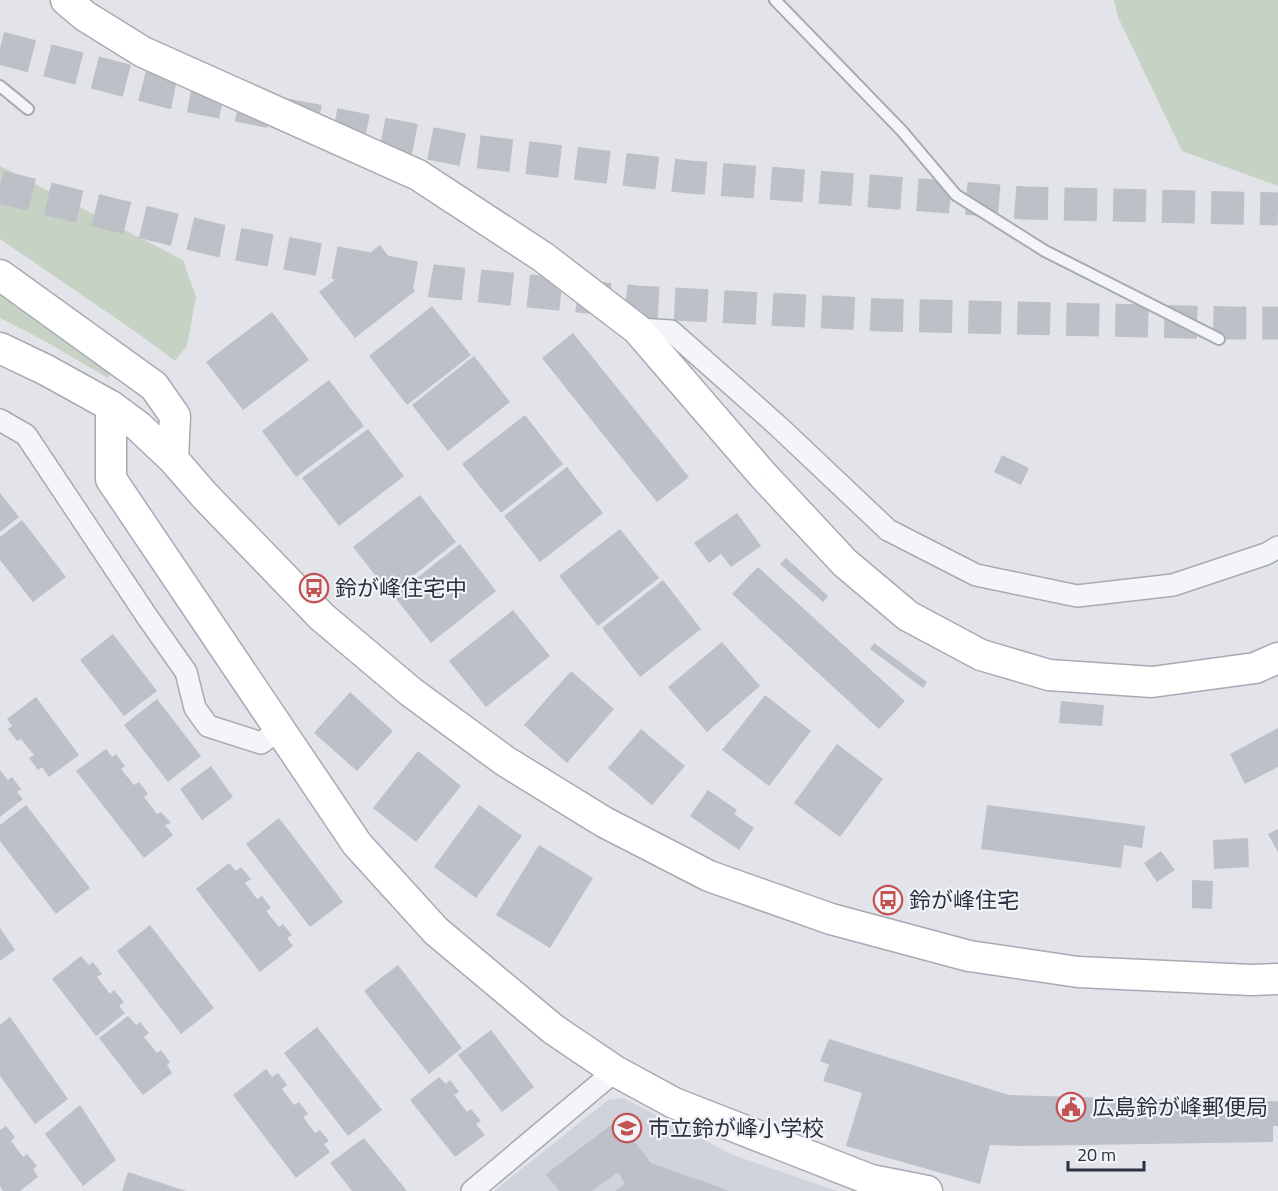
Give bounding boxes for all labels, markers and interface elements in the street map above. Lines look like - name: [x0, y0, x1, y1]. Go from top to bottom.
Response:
- place label: 鈴が峰住宅中: [335, 571, 467, 605]
- bus stop icon: 鈴が峰住宅中: [298, 572, 330, 604]
- place label: 鈴が峰住宅: [909, 883, 1019, 917]
- bus stop icon: 鈴が峰住宅: [872, 884, 904, 916]
- place label: 広島鈴が峰郵便局: [1092, 1090, 1268, 1124]
- public building icon: 広島鈴が峰郵便局: [1055, 1091, 1087, 1123]
- place label: 市立鈴が峰小学校: [648, 1111, 824, 1145]
- school or university icon: 市立鈴が峰小学校: [611, 1112, 643, 1144]
- scale bar: [1068, 1134, 1144, 1172]
- text: 20 m: [1077, 1141, 1116, 1168]

